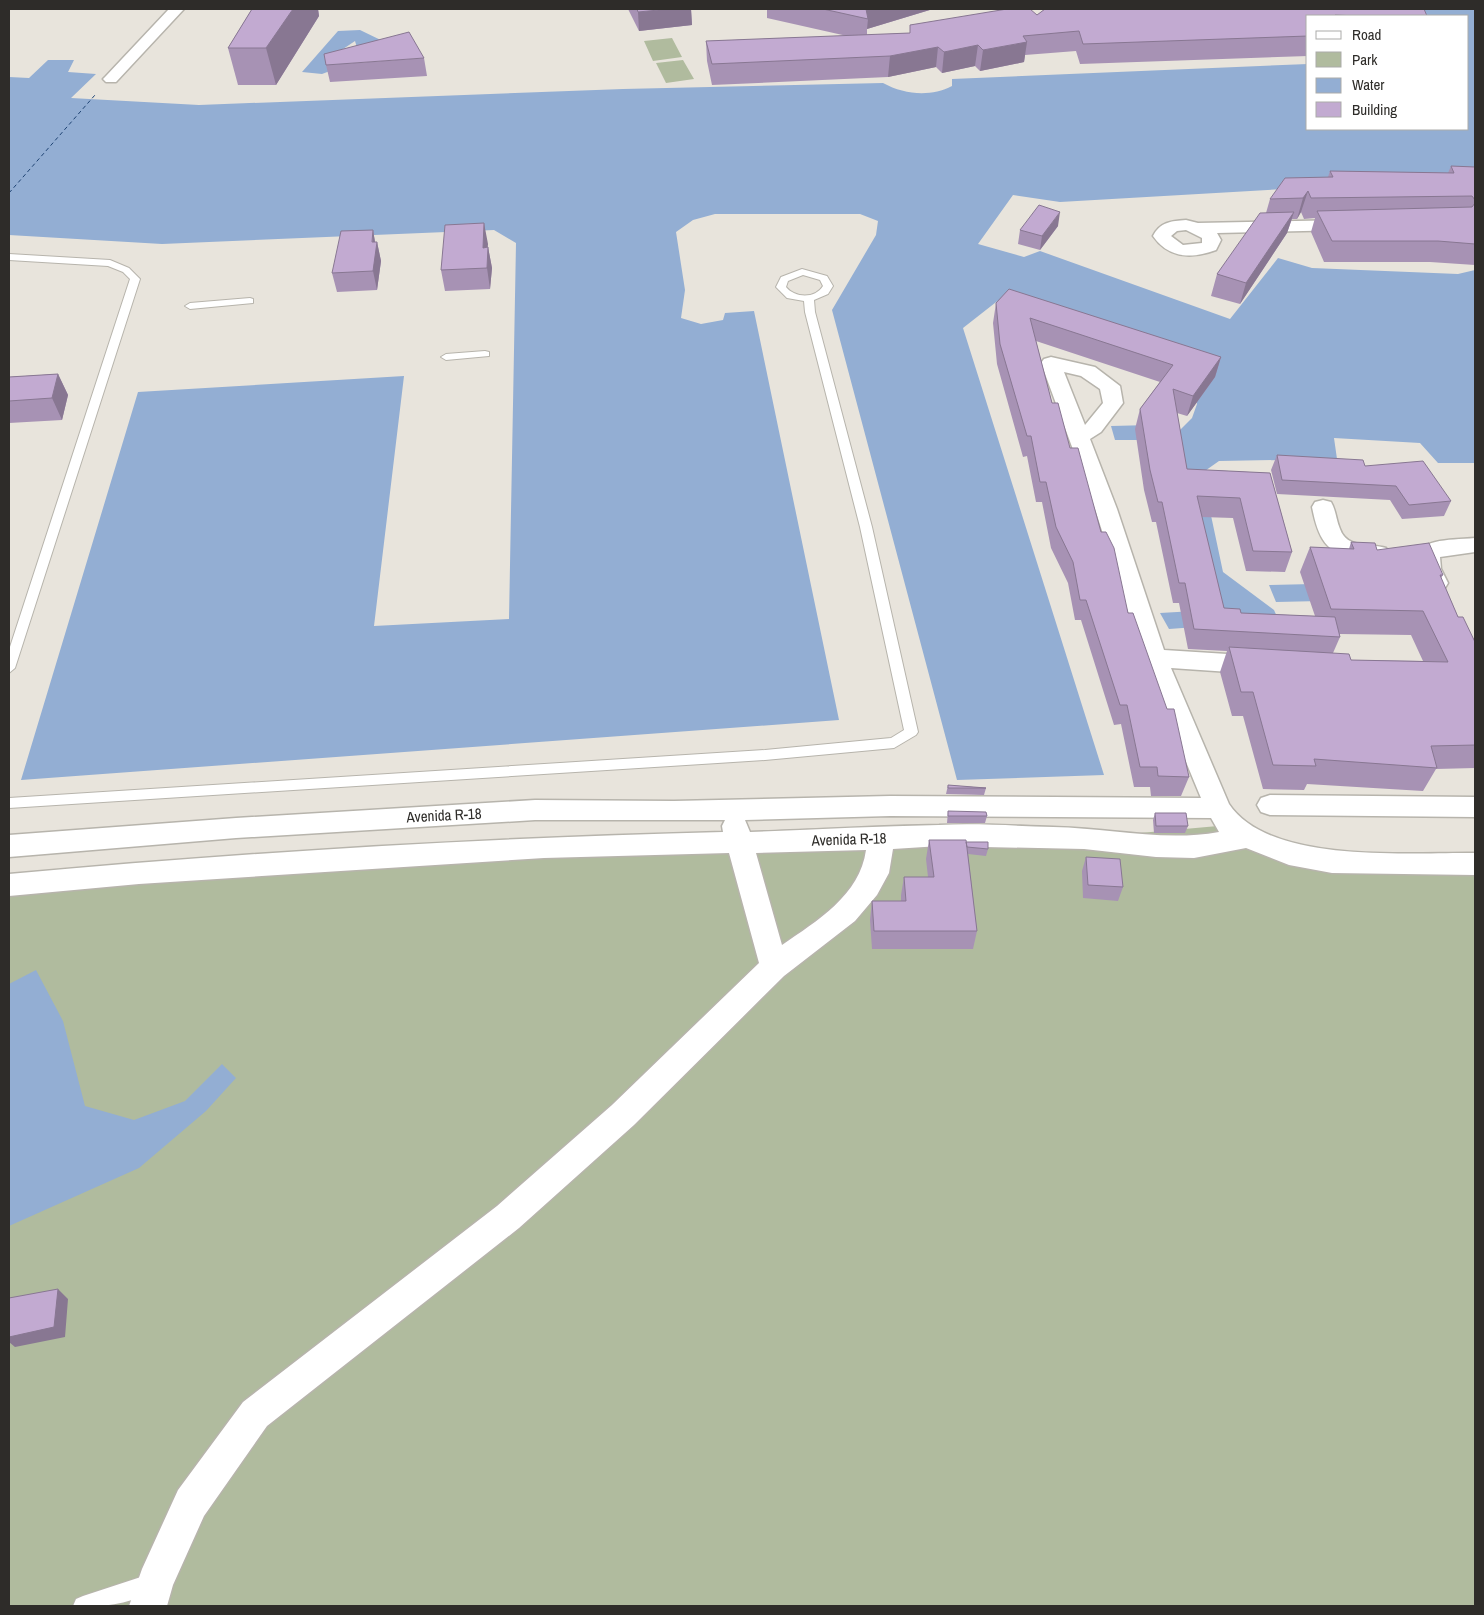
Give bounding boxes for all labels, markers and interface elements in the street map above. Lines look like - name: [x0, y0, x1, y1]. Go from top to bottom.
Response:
- legend: [1306, 15, 1469, 130]
- text: Road: [1352, 24, 1381, 45]
- text: Park: [1352, 49, 1378, 70]
- text: Water: [1352, 74, 1384, 95]
- text: Building: [1352, 99, 1397, 120]
- street label: Avenida R-18: [405, 803, 482, 828]
- street label: Avenida R-18: [810, 827, 887, 851]

